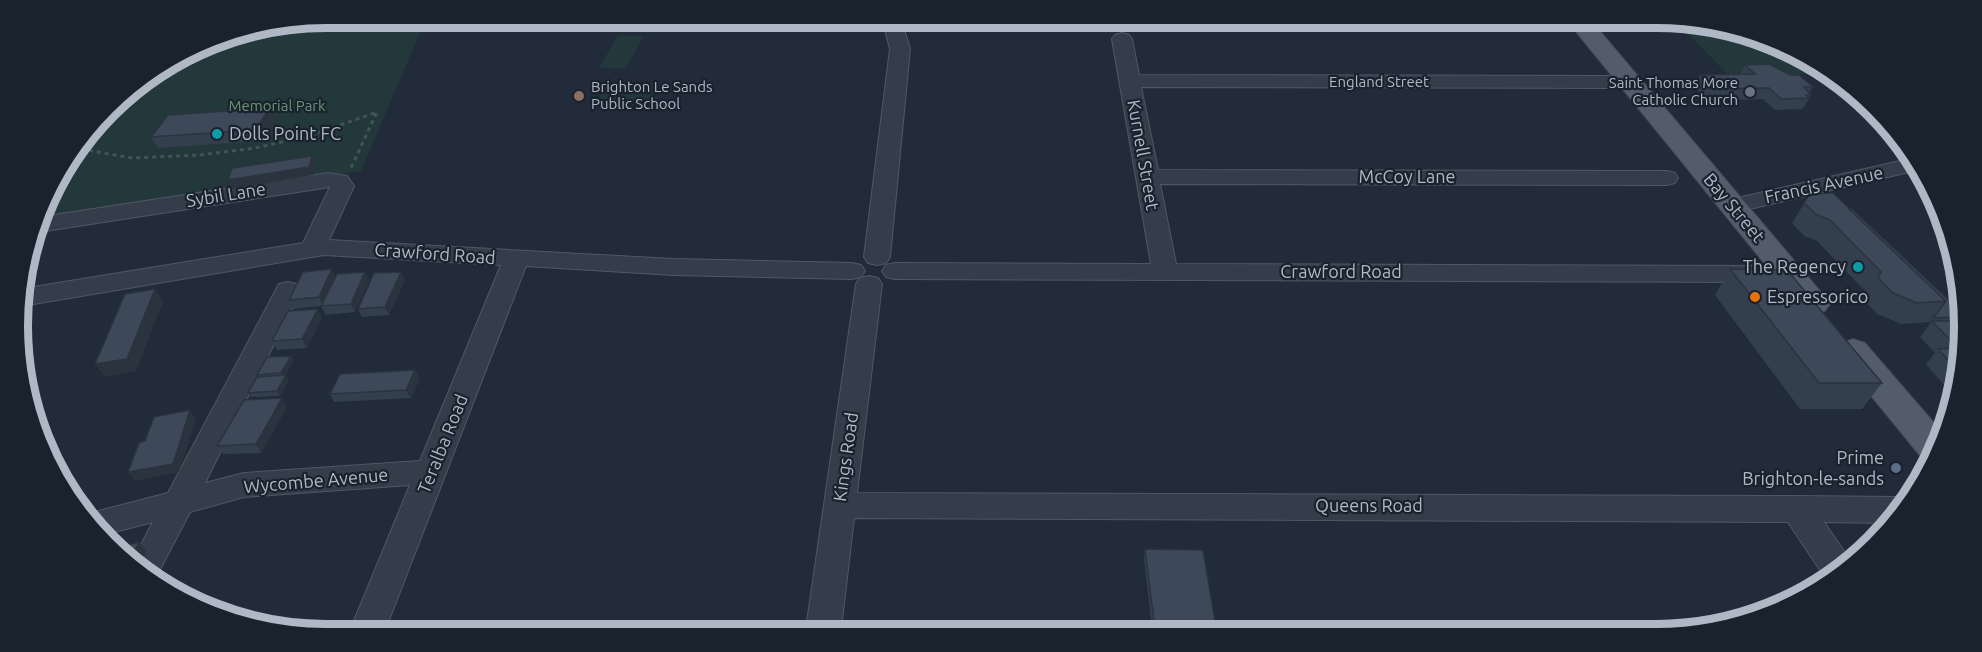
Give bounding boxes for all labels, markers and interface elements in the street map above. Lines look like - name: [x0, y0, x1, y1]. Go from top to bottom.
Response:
- street label: England Street: [1329, 73, 1429, 90]
- place label: Saint Thomas More Catholic Church: [1609, 74, 1738, 108]
- place label: Brighton Le Sands Public School: [591, 78, 712, 112]
- marker: Saint Thomas More Catholic Church: [1743, 85, 1757, 99]
- marker: Brighton Le Sands Public School: [572, 89, 586, 103]
- park label: Memorial Park: [228, 97, 326, 114]
- street label: Kurnell Street: [1124, 98, 1164, 212]
- place label: Dolls Point FC: [229, 123, 341, 143]
- marker: Dolls Point FC: [210, 127, 224, 141]
- street label: Francis Avenue: [1763, 162, 1885, 206]
- street label: McCoy Lane: [1359, 166, 1455, 186]
- street label: Bay Street: [1700, 169, 1769, 246]
- street label: Sybil Lane: [185, 178, 267, 210]
- street label: Crawford Road: [374, 239, 496, 267]
- place label: The Regency: [1743, 256, 1846, 276]
- marker: The Regency: [1851, 260, 1865, 274]
- street label: Crawford Road: [1280, 261, 1402, 281]
- place label: Espressorico: [1767, 286, 1868, 306]
- marker: Espressorico: [1748, 290, 1762, 304]
- street label: Teralba Road: [413, 391, 471, 496]
- street label: Kings Road: [829, 411, 861, 503]
- place label: Prime Brighton-le-sands: [1742, 447, 1884, 488]
- marker: Prime Brighton-le-sands: [1889, 461, 1903, 475]
- street label: Wycombe Avenue: [243, 464, 389, 496]
- street label: Queens Road: [1315, 495, 1423, 516]

